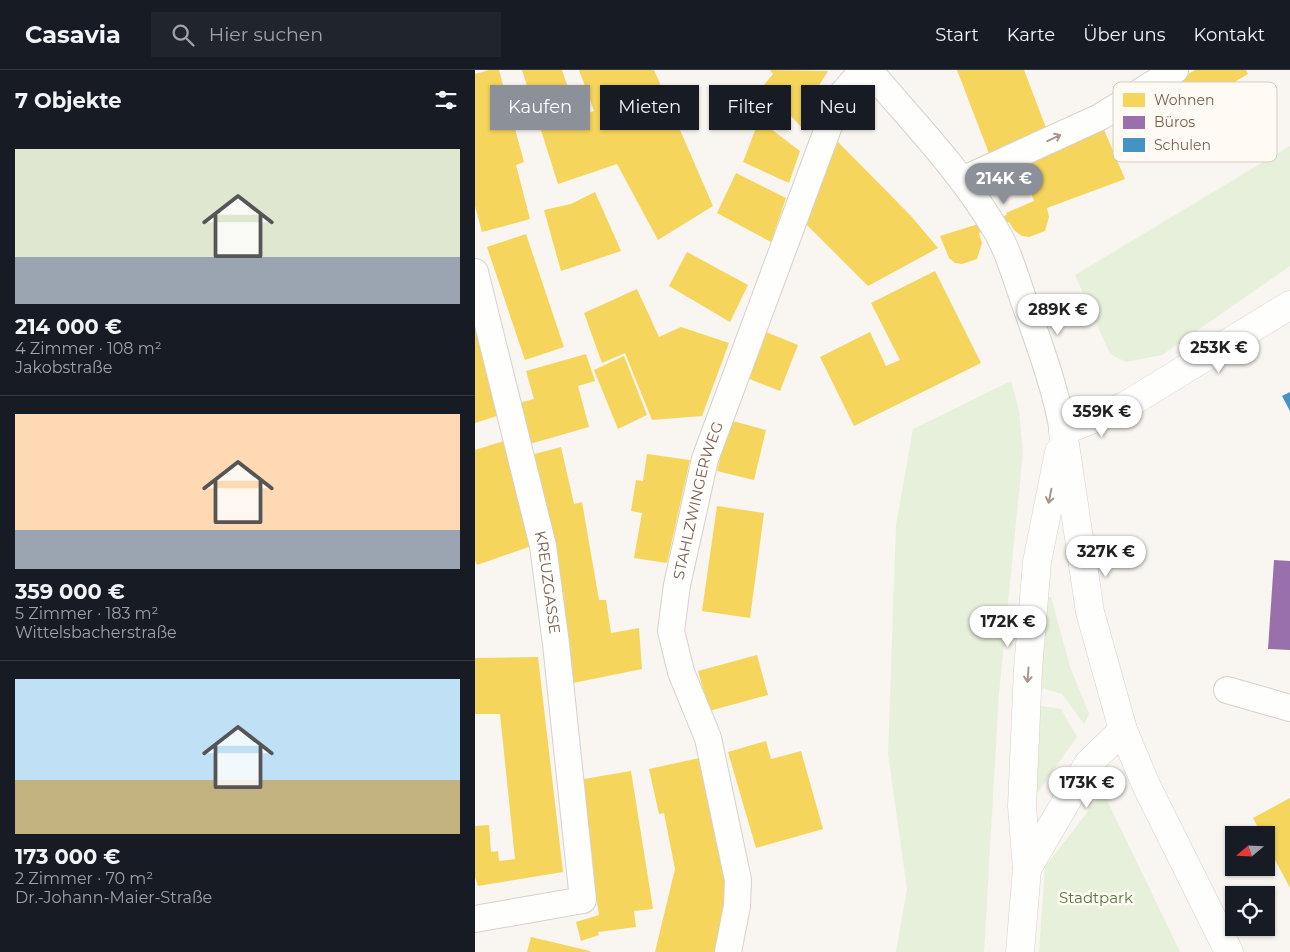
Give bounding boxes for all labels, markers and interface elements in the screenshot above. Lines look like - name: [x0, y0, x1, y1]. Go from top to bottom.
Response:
- search box: [151, 12, 501, 57]
- text: Casavia: [25, 20, 121, 49]
- icon: search: [169, 21, 197, 49]
- text: Hier suchen: [209, 23, 323, 46]
- text: Start: [935, 24, 979, 46]
- text: Karte: [1007, 24, 1055, 46]
- text: Über uns: [1083, 24, 1166, 46]
- text: Kontakt: [1194, 24, 1265, 46]
- legend: [1113, 82, 1277, 162]
- chip: Kaufen: [490, 85, 590, 130]
- chip: Mieten: [600, 85, 699, 130]
- chip: Filter: [709, 85, 791, 130]
- chip: Neu: [801, 85, 875, 130]
- icon: filters: [432, 86, 460, 114]
- text: 7 Objekte: [15, 88, 122, 113]
- text: Wohnen: [1154, 91, 1214, 109]
- text: Büros: [1154, 113, 1195, 131]
- one-way arrow: [1046, 133, 1061, 142]
- text: Schulen: [1154, 136, 1211, 154]
- pin: 214K €: [963, 162, 1045, 205]
- text: 214K €: [976, 169, 1032, 188]
- icon: home: [193, 181, 283, 271]
- pin: 289K €: [1017, 294, 1099, 336]
- text: 289K €: [1028, 300, 1088, 319]
- text: 214 000 €: [15, 314, 122, 339]
- pin: 253K €: [1178, 332, 1260, 374]
- text: 253K €: [1190, 338, 1248, 357]
- text: 4 Zimmer · 108 m²: [15, 339, 162, 358]
- text: Jakobstraße: [15, 358, 112, 377]
- pin: 359K €: [1061, 396, 1143, 438]
- text: 359K €: [1073, 402, 1131, 421]
- street label: STAHLZWINGERWEG: [668, 419, 727, 581]
- icon: home: [193, 447, 283, 537]
- one-way arrow: [1045, 488, 1054, 504]
- street label: KREUZGASSE: [531, 529, 565, 635]
- pin: 327K €: [1065, 536, 1147, 578]
- text: 327K €: [1077, 542, 1135, 561]
- text: 359 000 €: [15, 579, 125, 604]
- text: 5 Zimmer · 183 m²: [15, 604, 158, 623]
- pin: 172K €: [967, 606, 1049, 648]
- text: 172K €: [981, 612, 1035, 631]
- text: Wittelsbacherstraße: [15, 623, 177, 642]
- one-way arrow: [1023, 666, 1032, 682]
- icon: home: [193, 712, 283, 802]
- pin: 173K €: [1046, 766, 1128, 809]
- text: 173K €: [1060, 773, 1114, 792]
- north arrow: [1225, 826, 1275, 876]
- map controls: [1225, 826, 1275, 936]
- text: 173 000 €: [15, 844, 120, 869]
- text: 2 Zimmer · 70 m²: [15, 869, 153, 888]
- button: locate: [1225, 886, 1275, 936]
- text: Dr.-Johann-Maier-Straße: [15, 888, 212, 907]
- park label: Stadtpark: [1059, 888, 1133, 907]

